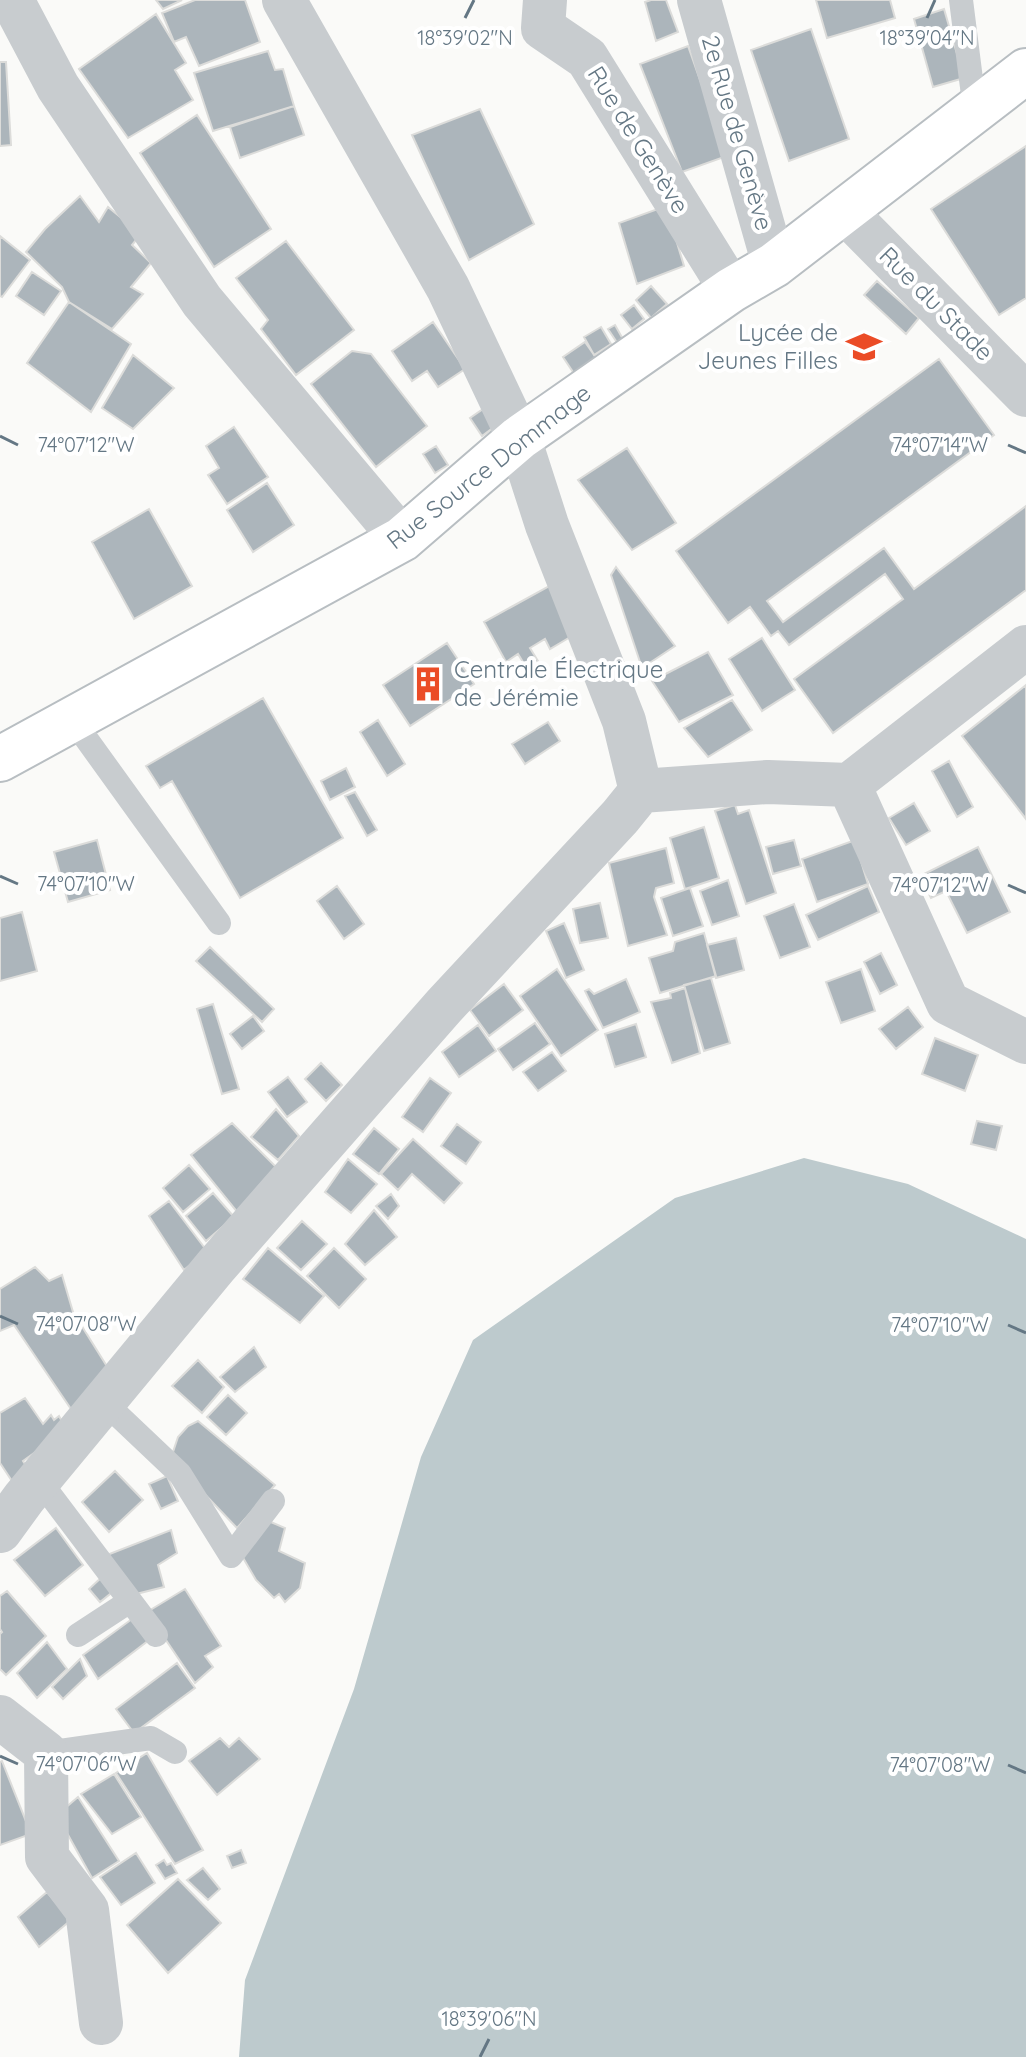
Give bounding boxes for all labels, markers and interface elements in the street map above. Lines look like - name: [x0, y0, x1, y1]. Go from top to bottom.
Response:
- text: 18°39'02"N: [417, 25, 513, 50]
- text: 18°39'04"N: [880, 25, 975, 50]
- street label: 2e Rue de Genève: [696, 32, 780, 234]
- street label: Rue de Genève: [582, 60, 696, 219]
- street label: Rue du Stade: [873, 240, 1000, 367]
- place label: Lycée de Jeunes Filles: [697, 317, 838, 375]
- school or university icon: Lycée de Jeunes Filles: [845, 328, 883, 366]
- street label: Rue Source Dommage: [380, 377, 596, 555]
- text: 74°07'12"W: [37, 432, 135, 457]
- text: 74°07'14"W: [892, 432, 988, 457]
- place label: Centrale Électrique de Jérémie: [454, 654, 663, 712]
- building icon: Centrale Électrique de Jérémie: [409, 665, 447, 703]
- text: 74°07'10"W: [37, 871, 135, 896]
- text: 74°07'12"W: [891, 872, 989, 897]
- text: 74°07'08"W: [35, 1311, 137, 1336]
- text: 74°07'10"W: [891, 1312, 989, 1337]
- text: 74°07'06"W: [35, 1751, 137, 1776]
- text: 74°07'08"W: [889, 1752, 991, 1777]
- text: 18°39'06"N: [441, 2006, 537, 2031]

